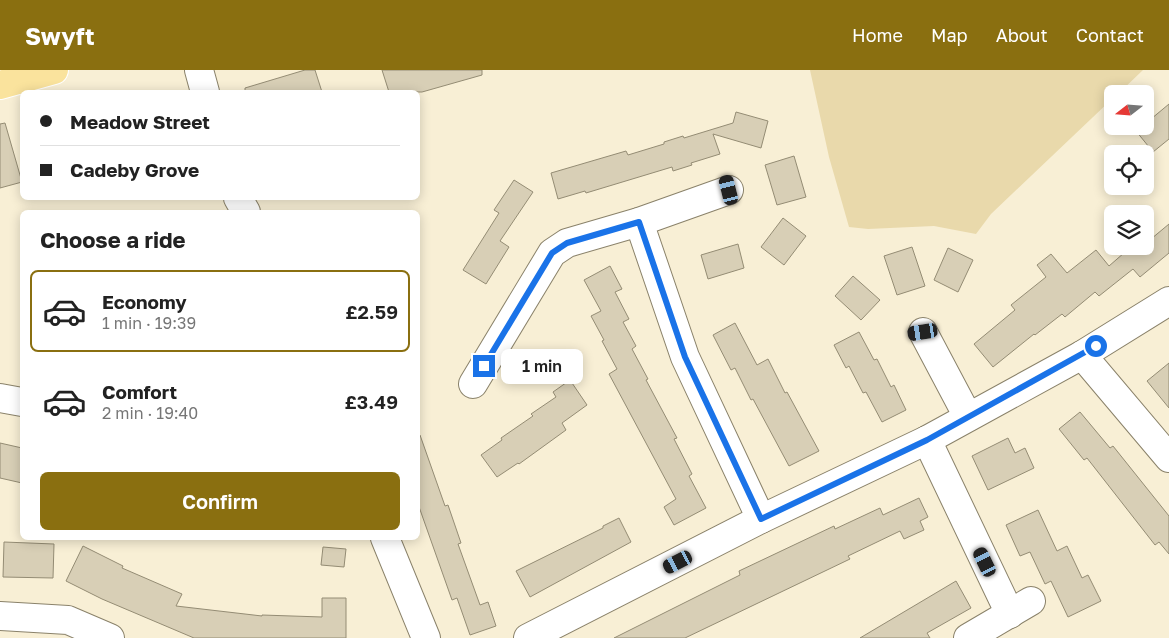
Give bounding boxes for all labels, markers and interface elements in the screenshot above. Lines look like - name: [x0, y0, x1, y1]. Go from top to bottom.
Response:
- text: Swyft: [25, 21, 95, 50]
- text: Home: [852, 24, 903, 46]
- text: Map: [931, 24, 968, 46]
- text: About: [996, 24, 1048, 46]
- text: Contact: [1076, 24, 1144, 46]
- north arrow: [1104, 85, 1154, 135]
- map controls: [1104, 85, 1154, 255]
- text: Meadow Street: [70, 110, 210, 133]
- button: locate: [1104, 145, 1154, 195]
- text: Cadeby Grove: [70, 158, 199, 181]
- car: [718, 174, 739, 206]
- button: layers: [1104, 205, 1154, 255]
- text: Choose a ride: [40, 226, 186, 253]
- icon: car: [42, 289, 87, 334]
- text: Economy: [102, 290, 187, 313]
- text: £2.59: [345, 300, 398, 323]
- text: 1 min · 19:39: [102, 313, 196, 333]
- car: [907, 322, 938, 342]
- route start: [1085, 335, 1107, 357]
- callout: 1 min: [502, 348, 584, 384]
- route end: [473, 355, 495, 377]
- text: 1 min: [522, 356, 562, 376]
- icon: car: [42, 379, 87, 424]
- text: Comfort: [102, 380, 177, 403]
- text: £3.49: [345, 390, 398, 413]
- text: 2 min · 19:40: [102, 403, 198, 423]
- button: Confirm: [40, 472, 400, 530]
- car: [971, 545, 998, 579]
- car: [661, 549, 694, 575]

